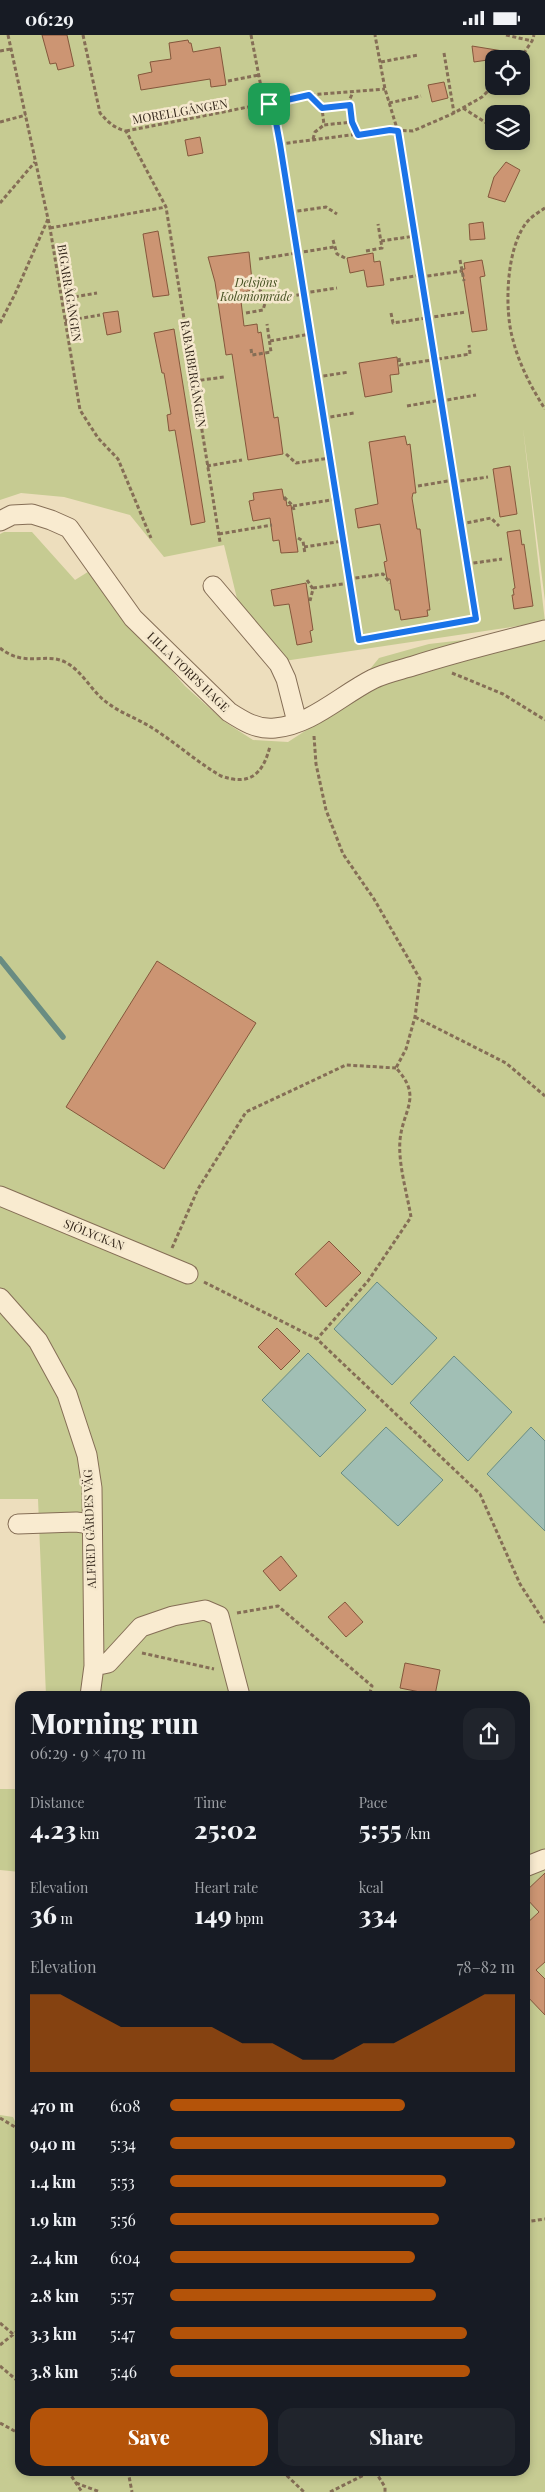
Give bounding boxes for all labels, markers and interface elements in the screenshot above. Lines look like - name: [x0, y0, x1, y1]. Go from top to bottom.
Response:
- text: 06:29: [25, 5, 74, 31]
- map controls: [485, 50, 530, 150]
- button: locate: [485, 50, 530, 95]
- pin: [248, 83, 290, 125]
- icon: arrive: [255, 90, 283, 118]
- street label: MORELLGÅNGEN: [131, 95, 229, 127]
- button: layers: [485, 105, 530, 150]
- street label: BIGARRÅGÅNGEN: [54, 243, 86, 343]
- park label: Delsjöns Koloniområde: [219, 274, 292, 304]
- street label: RABARBERGÅNGEN: [178, 319, 210, 429]
- street label: LILLA TORPS HAGE: [144, 628, 233, 715]
- street label: SJÖLYCKAN: [62, 1215, 128, 1254]
- street label: ALFRED GÄRDES VÄG: [79, 1469, 99, 1590]
- text: Morning run: [30, 1704, 199, 1741]
- button: share: [463, 1708, 515, 1760]
- text: 06:29 · 9 × 470 m: [30, 1742, 146, 1763]
- text: Distance: [30, 1793, 85, 1812]
- text: Time: [194, 1793, 227, 1812]
- text: Pace: [359, 1793, 388, 1812]
- text: 4.23: [30, 1812, 76, 1845]
- text: 25:02: [194, 1812, 257, 1845]
- text: 5:55: [359, 1812, 402, 1845]
- text: km: [76, 1824, 100, 1843]
- text: /km: [402, 1824, 431, 1843]
- text: Elevation: [30, 1878, 88, 1897]
- text: Heart rate: [194, 1878, 258, 1897]
- text: kcal: [359, 1878, 384, 1897]
- text: 36: [30, 1897, 57, 1930]
- text: 149: [194, 1897, 232, 1930]
- text: 334: [359, 1897, 397, 1930]
- text: m: [57, 1909, 73, 1928]
- text: bpm: [232, 1909, 264, 1928]
- text: Elevation: [30, 1956, 97, 1977]
- text: 78–82 m: [457, 1956, 515, 1977]
- text: 470 m: [30, 2095, 74, 2116]
- text: 6:08: [110, 2095, 140, 2116]
- text: 940 m: [30, 2133, 76, 2154]
- text: 5:34: [110, 2133, 136, 2154]
- text: 1.4 km: [30, 2171, 76, 2192]
- text: 5:53: [110, 2171, 135, 2192]
- text: 1.9 km: [30, 2209, 77, 2230]
- text: 5:56: [110, 2209, 136, 2230]
- text: 2.4 km: [30, 2247, 78, 2268]
- text: 6:04: [110, 2247, 140, 2268]
- text: 2.8 km: [30, 2285, 79, 2306]
- text: 5:57: [110, 2285, 134, 2306]
- text: 3.3 km: [30, 2323, 77, 2344]
- text: 5:47: [110, 2323, 135, 2344]
- text: 3.8 km: [30, 2361, 78, 2382]
- text: 5:46: [110, 2361, 137, 2382]
- button: Save: [30, 2408, 268, 2466]
- button: Share: [278, 2408, 515, 2466]

